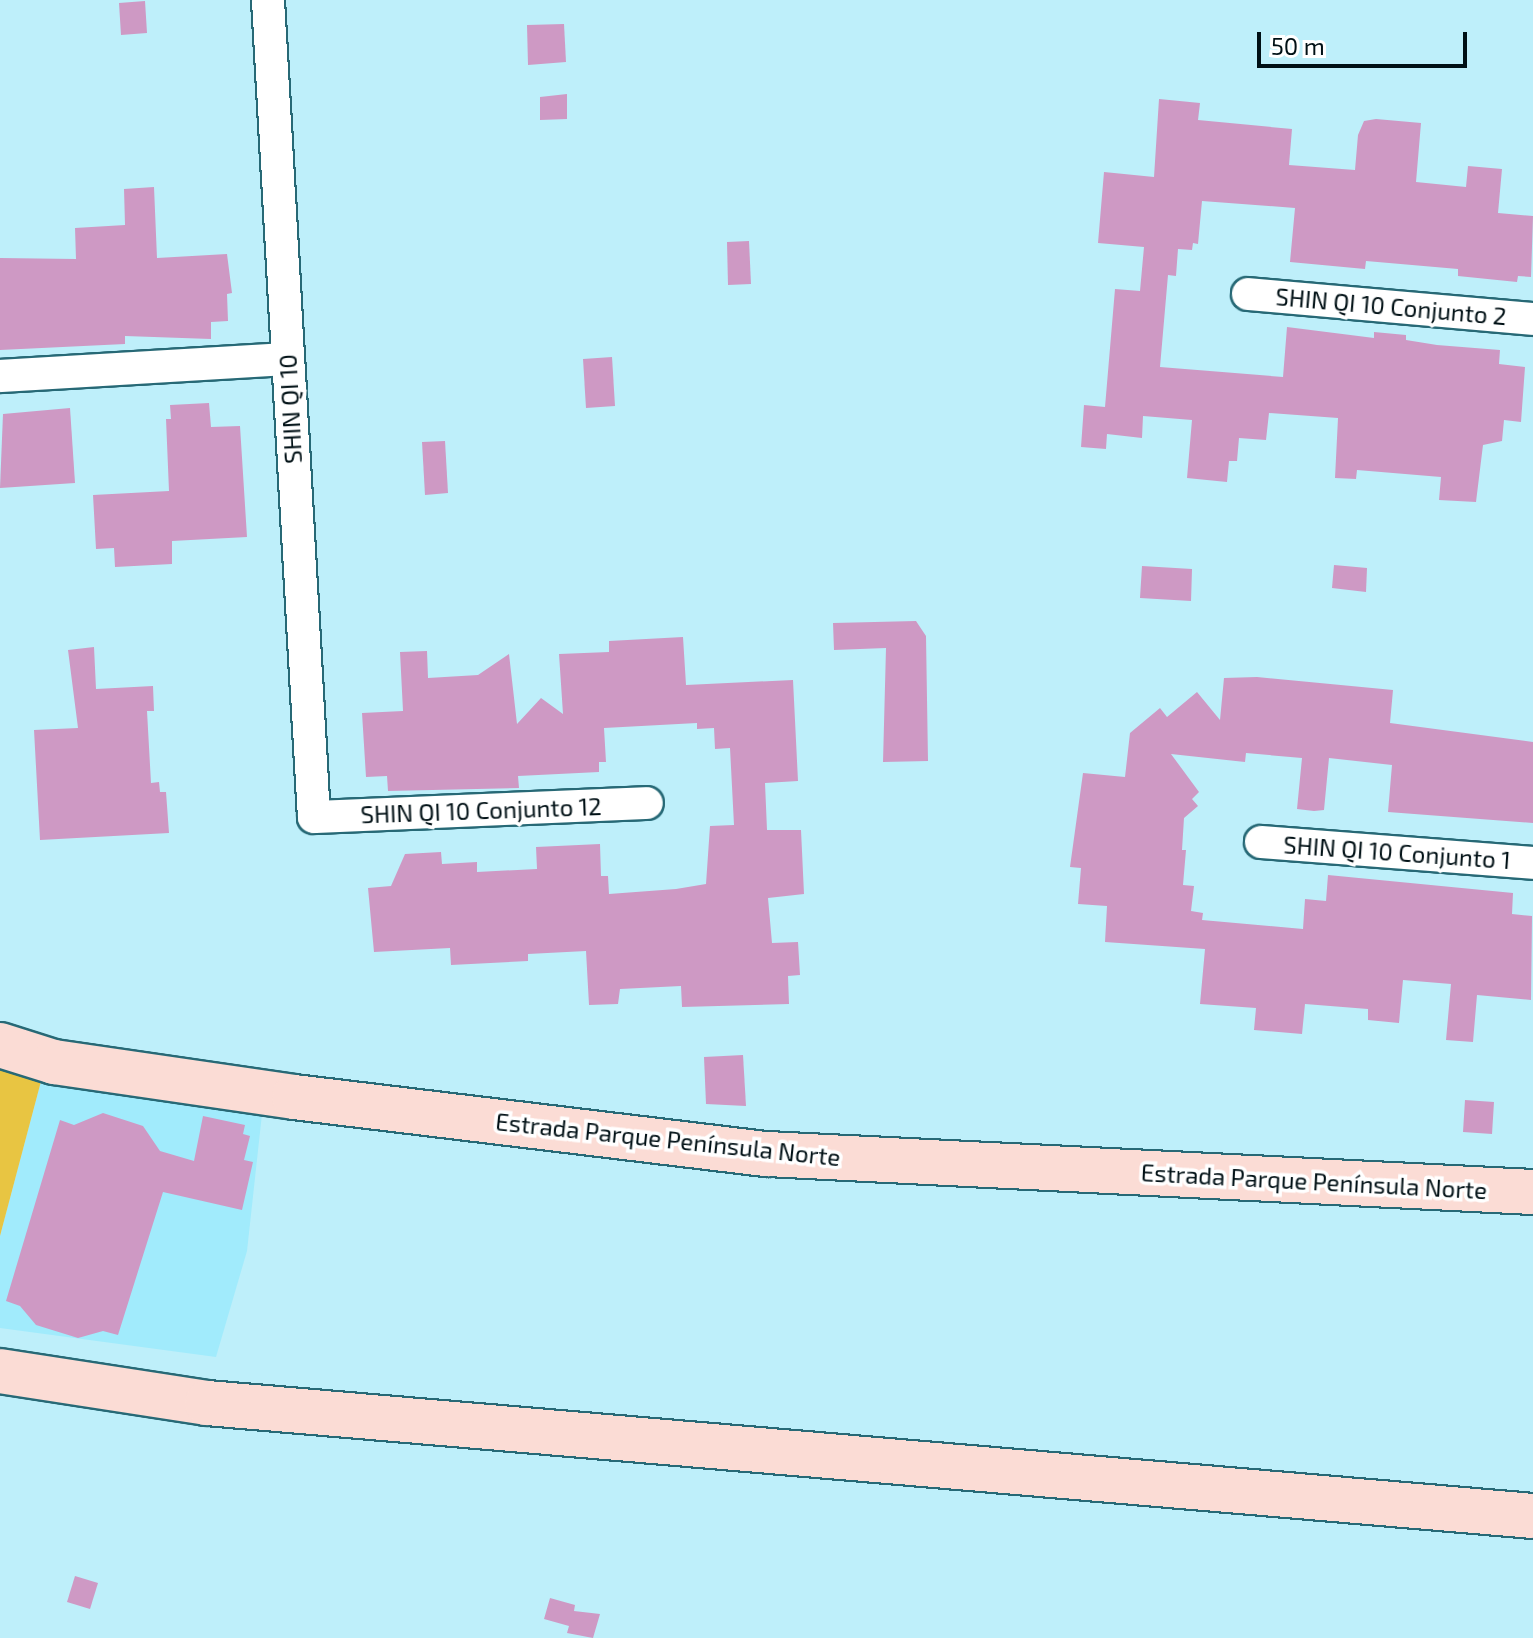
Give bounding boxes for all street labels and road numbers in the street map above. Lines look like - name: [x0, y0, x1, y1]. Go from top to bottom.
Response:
- street label: SHIN QI 10 Conjunto 2: [1274, 282, 1508, 330]
- street label: SHIN QI 10: [273, 353, 307, 465]
- street label: SHIN QI 10 Conjunto 12: [360, 791, 602, 829]
- street label: SHIN QI 10 Conjunto 1: [1282, 830, 1512, 874]
- street label: Estrada Parque Península Norte: [494, 1107, 842, 1171]
- street label: Estrada Parque Península Norte: [1140, 1158, 1488, 1204]

